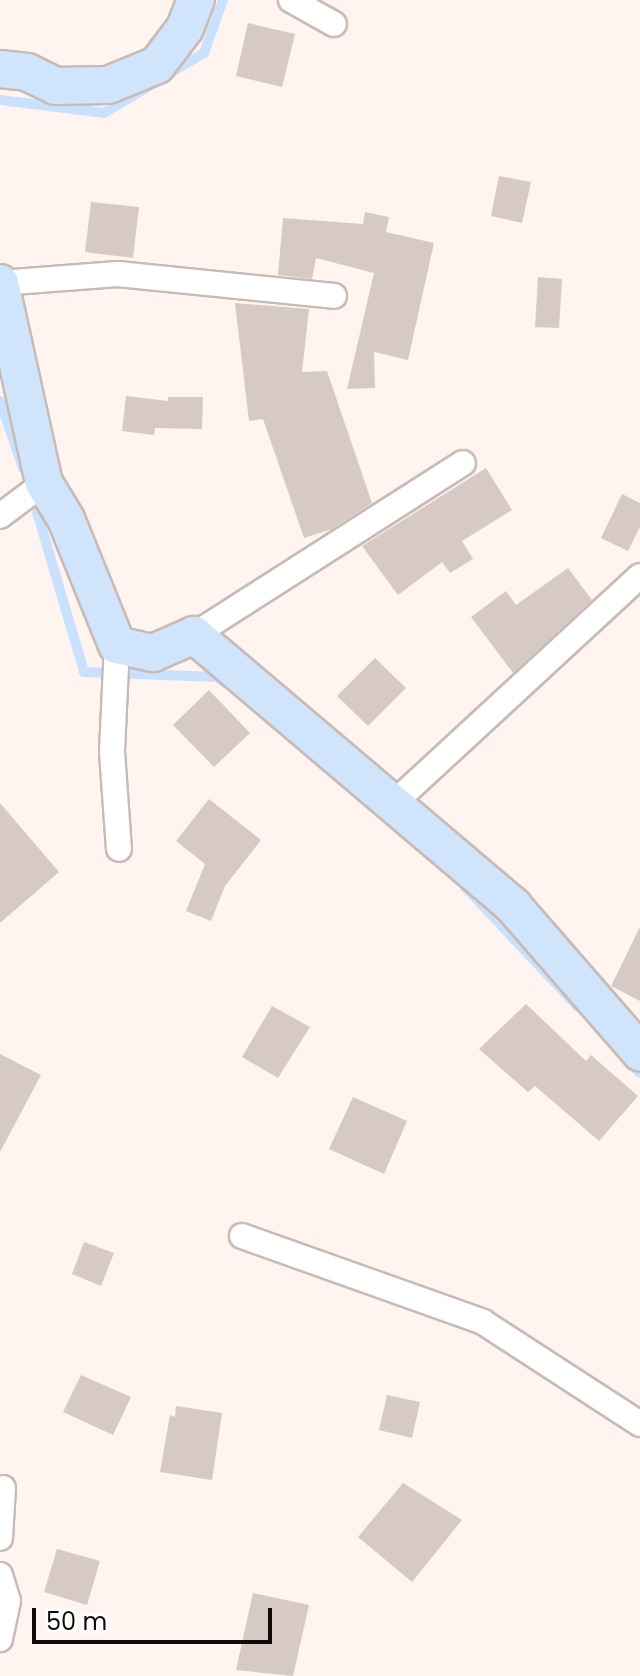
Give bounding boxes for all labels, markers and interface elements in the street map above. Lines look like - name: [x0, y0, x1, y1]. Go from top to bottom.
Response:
- scale bar: [36, 1592, 276, 1642]
- text: 50 m: [46, 1605, 107, 1638]

